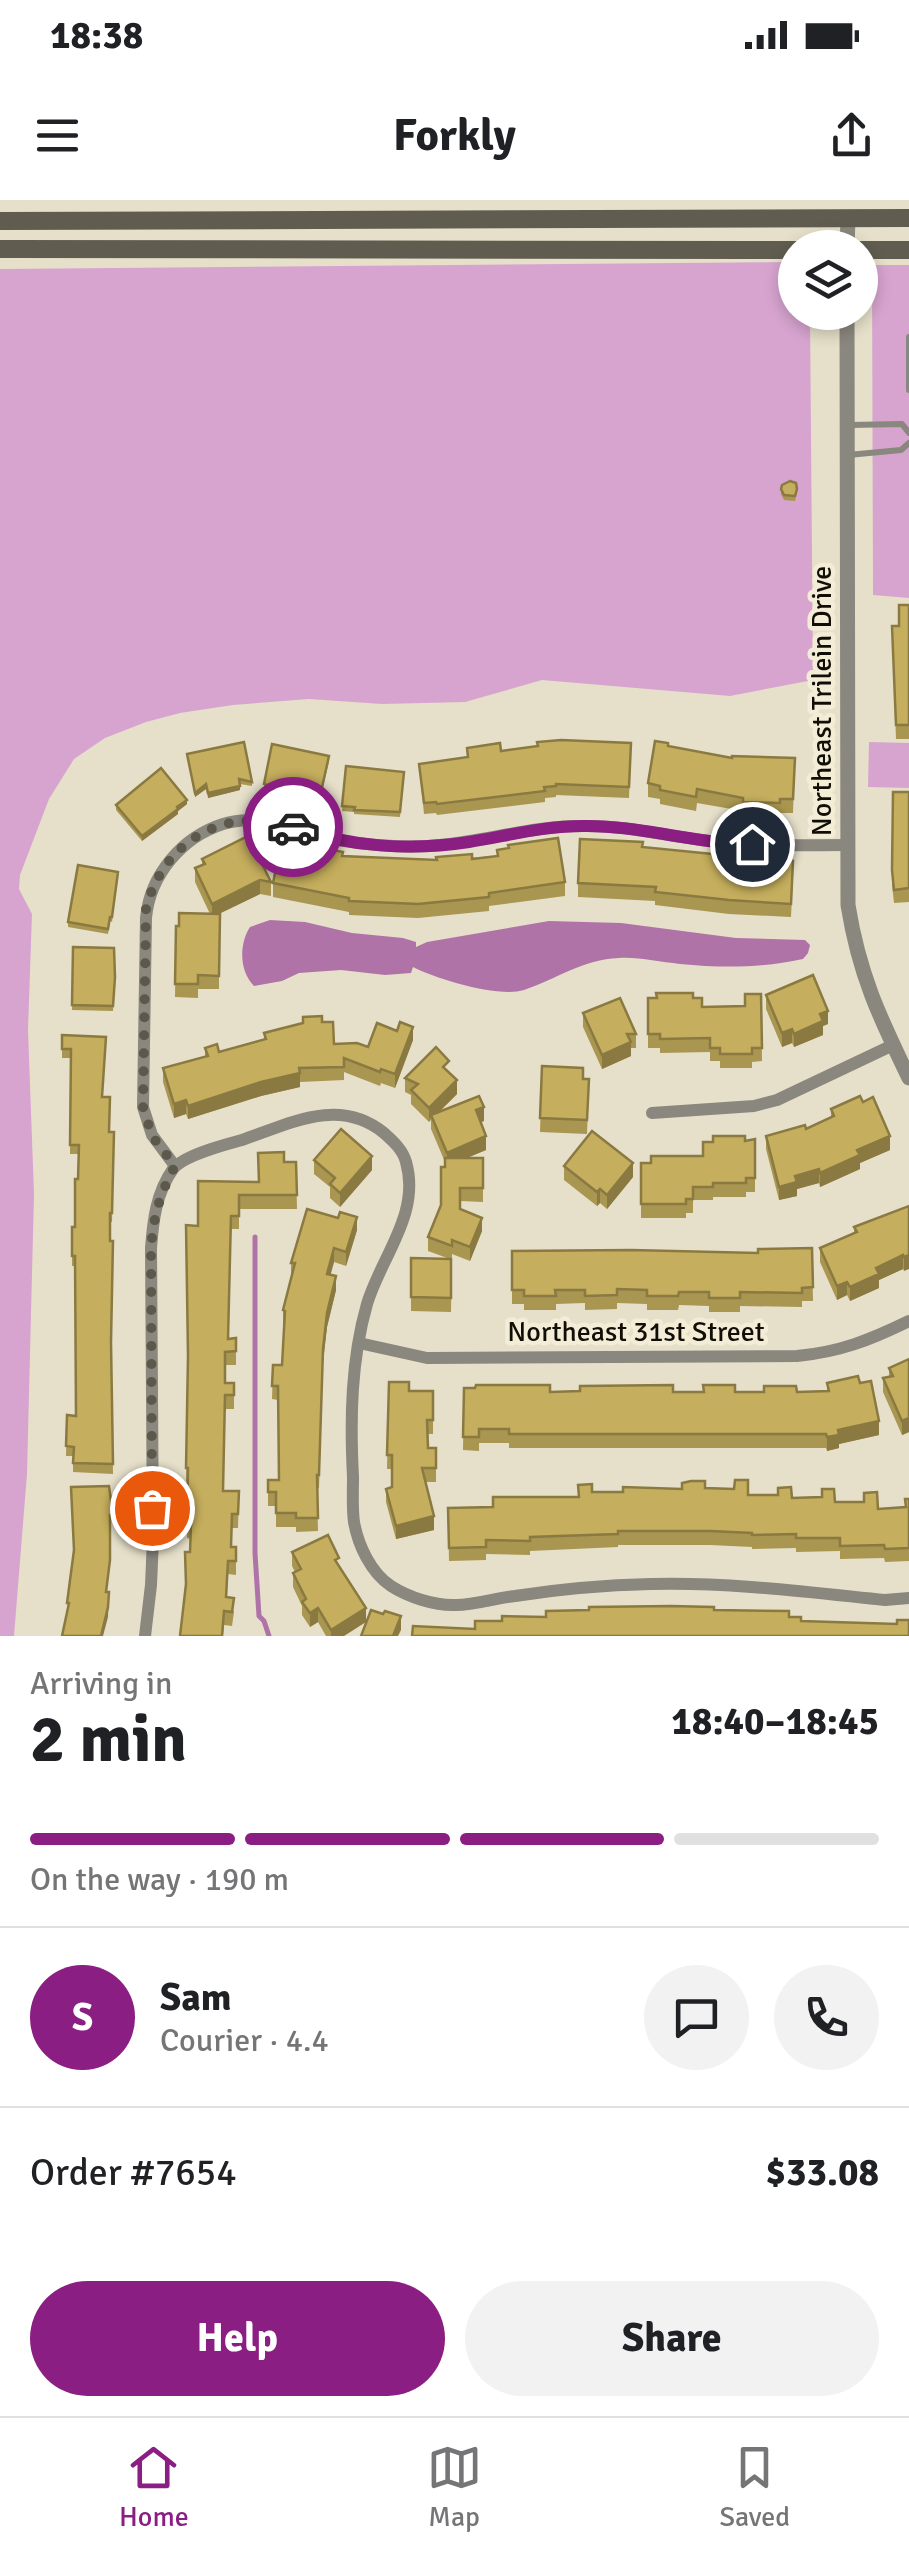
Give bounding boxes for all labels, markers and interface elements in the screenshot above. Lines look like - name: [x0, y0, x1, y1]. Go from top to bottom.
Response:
- text: 18:38: [50, 12, 143, 59]
- icon: menu: [30, 108, 85, 163]
- text: Forkly: [393, 108, 516, 163]
- icon: share: [824, 108, 879, 163]
- map controls: [778, 230, 878, 330]
- button: layers: [778, 230, 878, 330]
- street label: Northeast Trilein Drive: [805, 566, 839, 836]
- courier: [243, 777, 343, 877]
- icon: car: [266, 800, 321, 855]
- pin: [710, 802, 795, 887]
- icon: home: [725, 817, 780, 872]
- street label: Northeast 31st Street: [507, 1315, 765, 1349]
- pin: [110, 1466, 195, 1551]
- icon: bag: [125, 1481, 180, 1536]
- text: Arriving in: [30, 1664, 172, 1703]
- text: 18:40–18:45: [671, 1698, 879, 1745]
- text: 2 min: [30, 1700, 187, 1780]
- text: On the way · 190 m: [30, 1860, 289, 1899]
- button: chat: [644, 1965, 749, 2070]
- button: phone: [774, 1965, 879, 2070]
- text: Sam: [160, 1974, 231, 2021]
- text: S: [72, 1994, 93, 2041]
- text: Courier · 4.4: [160, 2021, 329, 2060]
- text: Order #7654: [30, 2149, 237, 2196]
- text: $33.08: [766, 2149, 879, 2196]
- button: Help: [30, 2281, 445, 2396]
- button: Share: [465, 2281, 879, 2396]
- tab: Home: [119, 2440, 189, 2534]
- tab: Map: [427, 2440, 482, 2534]
- tab: Saved: [720, 2440, 790, 2534]

